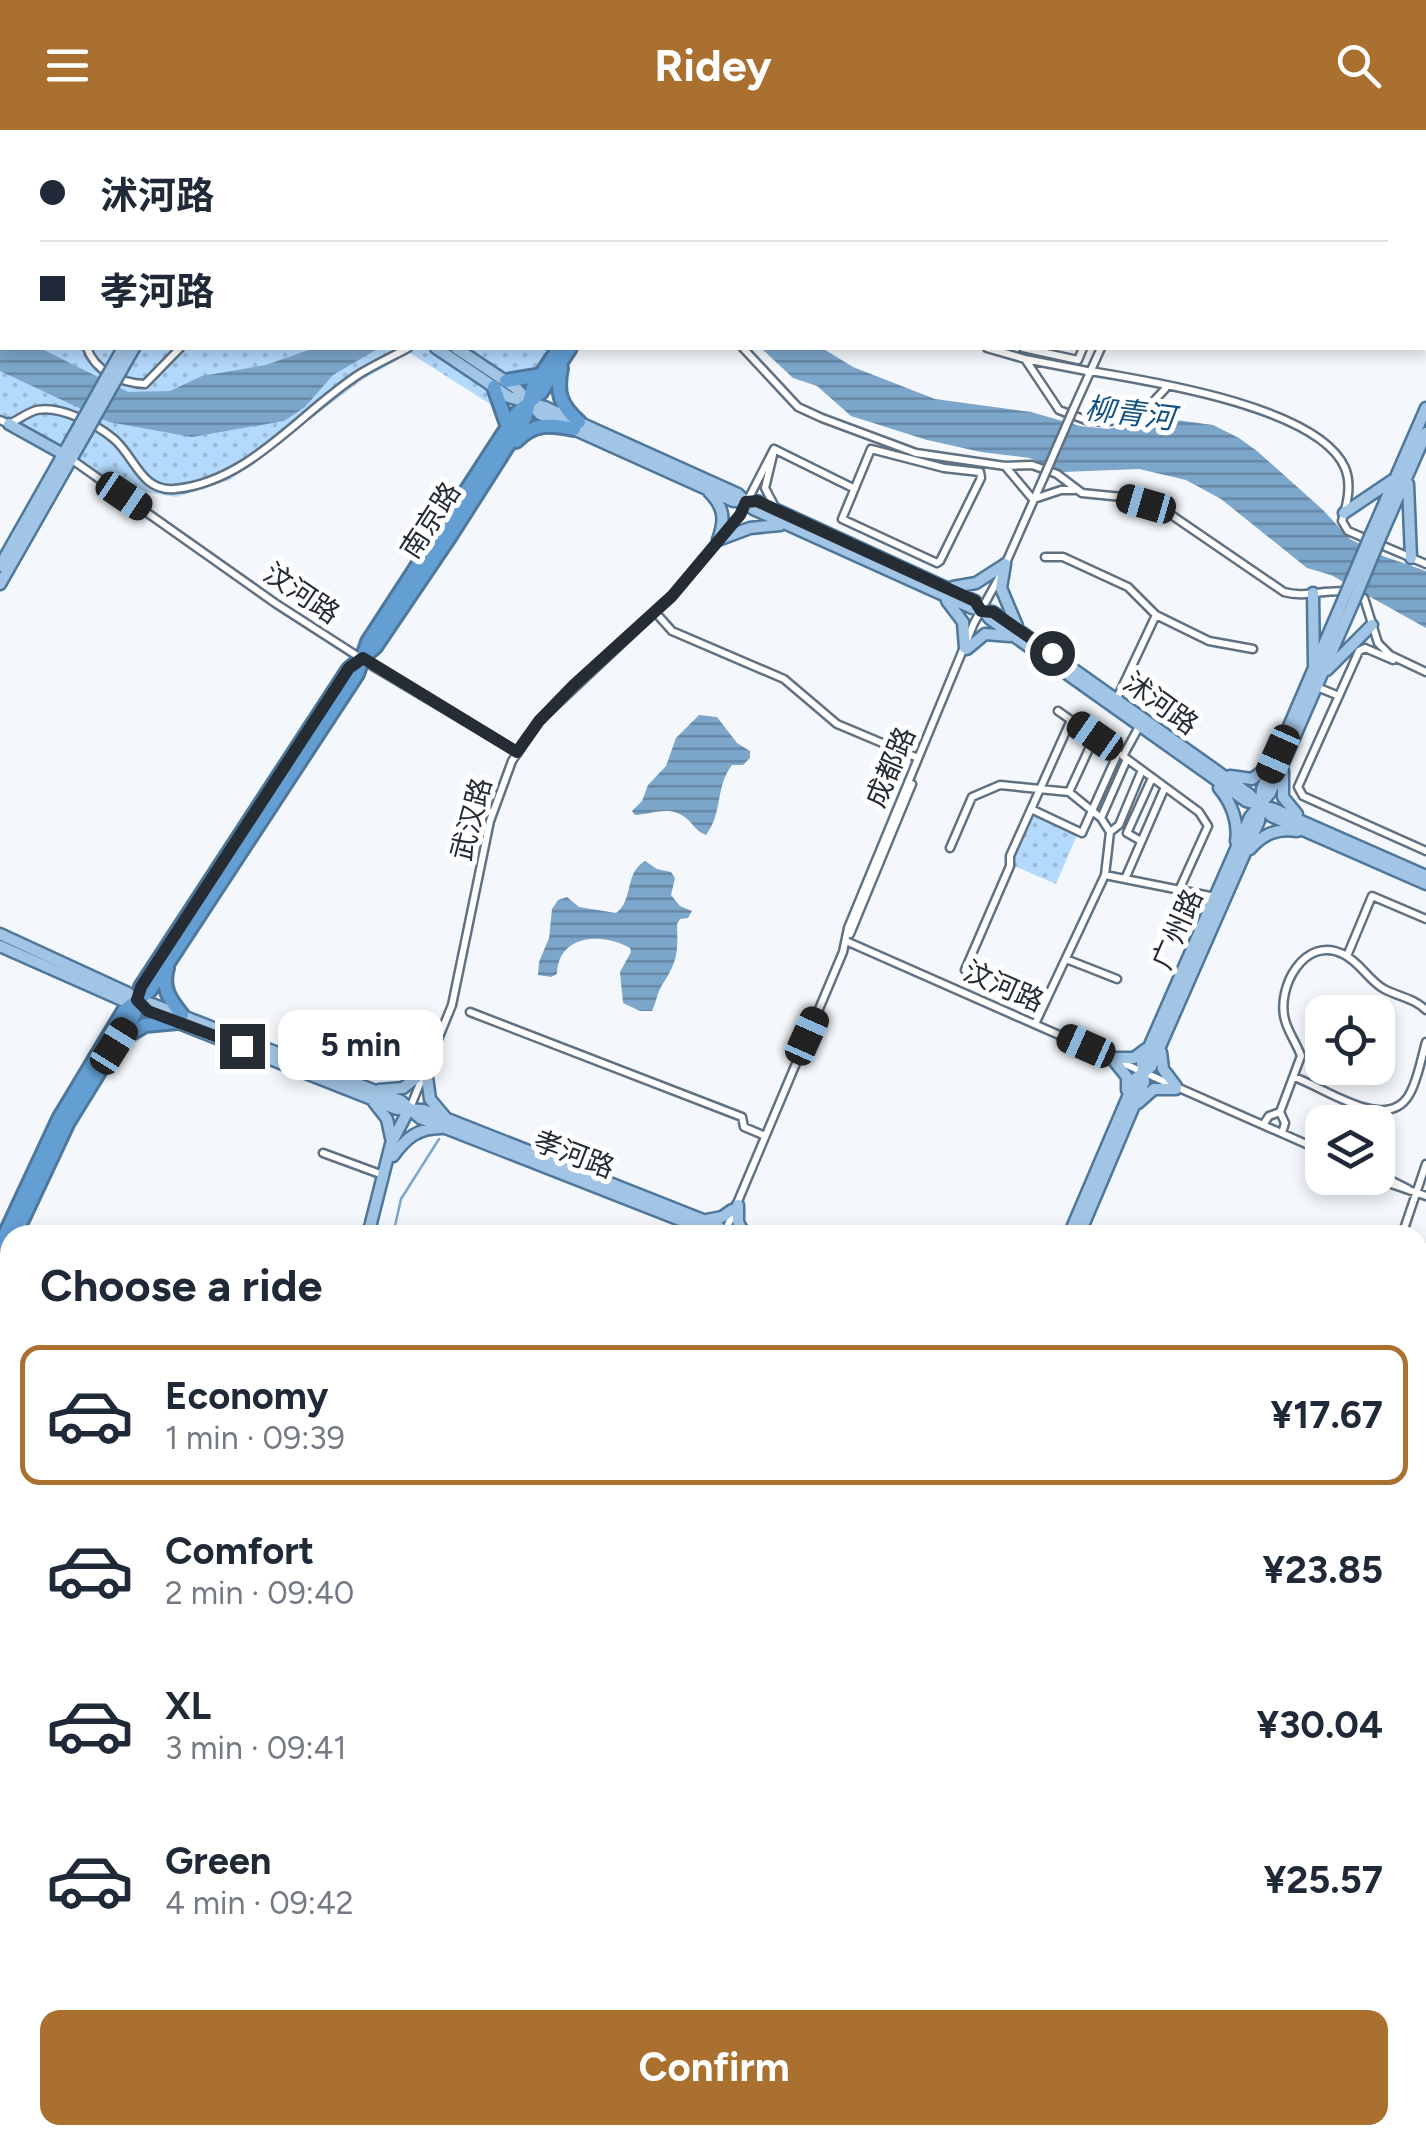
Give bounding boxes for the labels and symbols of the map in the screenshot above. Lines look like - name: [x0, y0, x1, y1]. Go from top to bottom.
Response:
- water label: 柳青河: [1083, 389, 1182, 437]
- car: [91, 467, 157, 525]
- street label: 南京路: [393, 476, 467, 564]
- car: [1113, 481, 1179, 527]
- street label: 汶河路: [258, 555, 346, 631]
- route start: [1030, 631, 1075, 676]
- street label: 沭河路: [1117, 665, 1205, 741]
- car: [1062, 707, 1128, 765]
- car: [1252, 720, 1304, 788]
- street label: 成都路: [858, 722, 922, 812]
- street label: 武汉路: [444, 774, 498, 864]
- street label: 广州路: [1144, 884, 1210, 974]
- street label: 汶河路: [959, 953, 1049, 1019]
- car: [781, 1002, 833, 1070]
- callout: 5 min: [277, 1011, 442, 1081]
- car: [85, 1013, 143, 1079]
- car: [1052, 1020, 1120, 1072]
- route end: [220, 1024, 265, 1069]
- street label: 孝河路: [529, 1123, 619, 1185]

